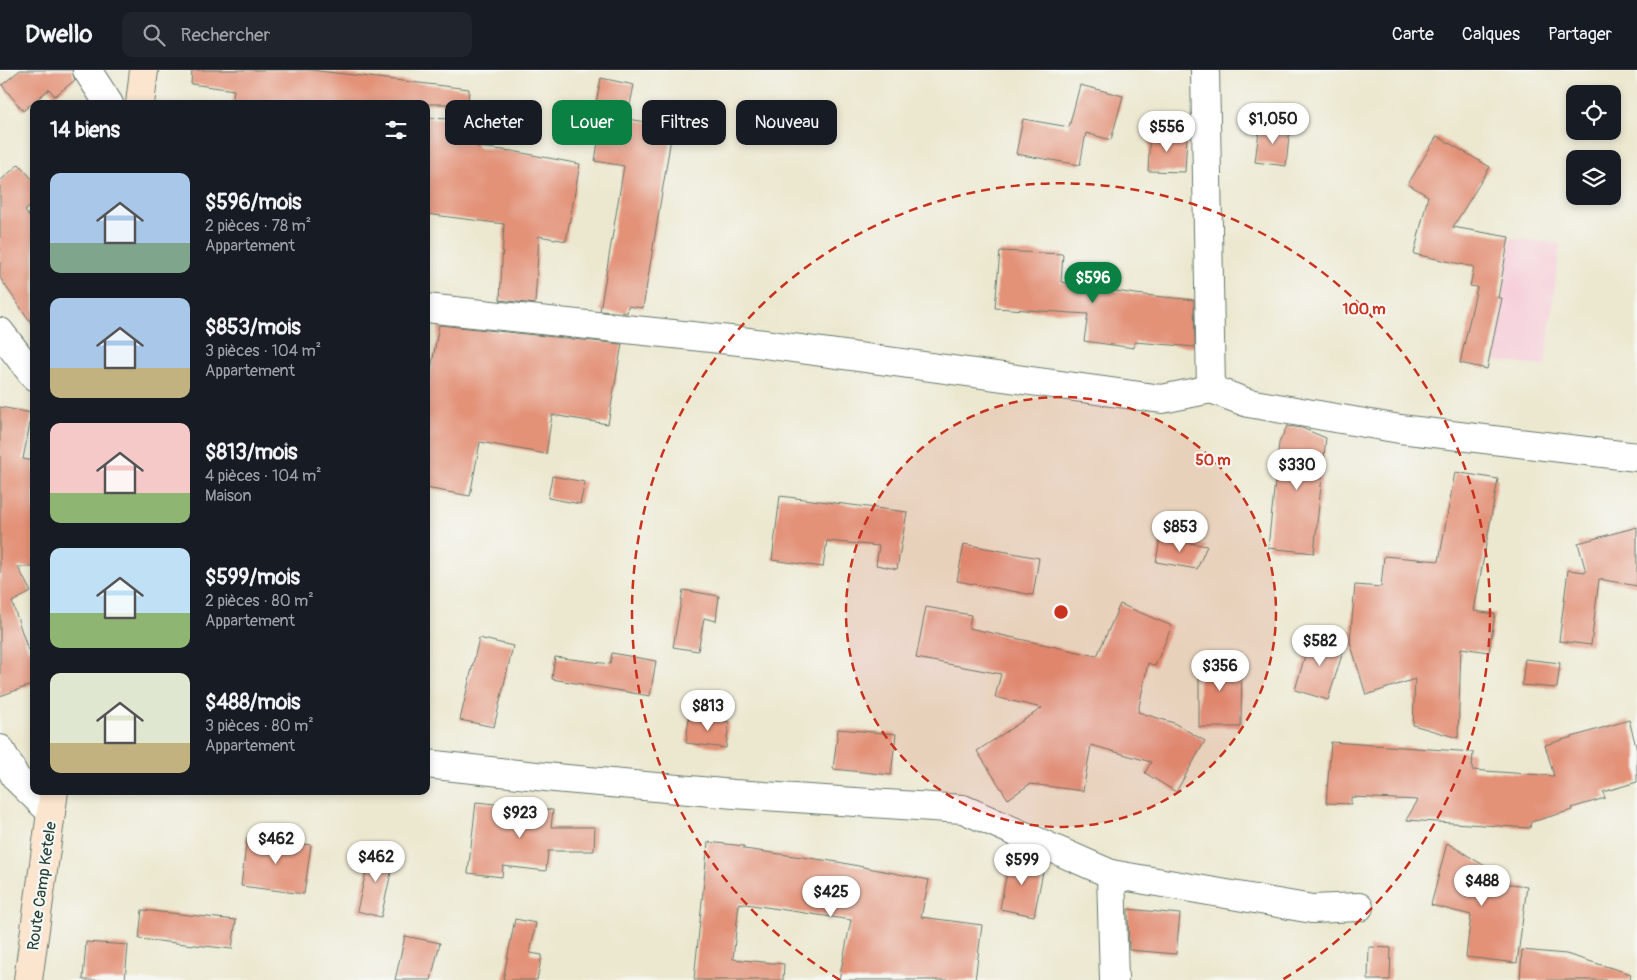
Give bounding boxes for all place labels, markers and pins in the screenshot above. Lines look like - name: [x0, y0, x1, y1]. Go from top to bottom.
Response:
- pin: $1,050: [1232, 102, 1314, 145]
- pin: $556: [1137, 111, 1197, 153]
- pin: $596: [1063, 262, 1123, 304]
- pin: $330: [1267, 448, 1327, 491]
- pin: $853: [1150, 510, 1210, 553]
- centre of rings: [1052, 603, 1070, 621]
- pin: $582: [1290, 624, 1350, 667]
- pin: $356: [1190, 650, 1250, 692]
- pin: $813: [678, 690, 738, 732]
- pin: $923: [490, 796, 550, 839]
- pin: $462: [246, 822, 306, 865]
- pin: $462: [346, 840, 406, 883]
- pin: $599: [992, 844, 1052, 886]
- pin: $488: [1452, 864, 1512, 907]
- pin: $425: [801, 876, 861, 918]

